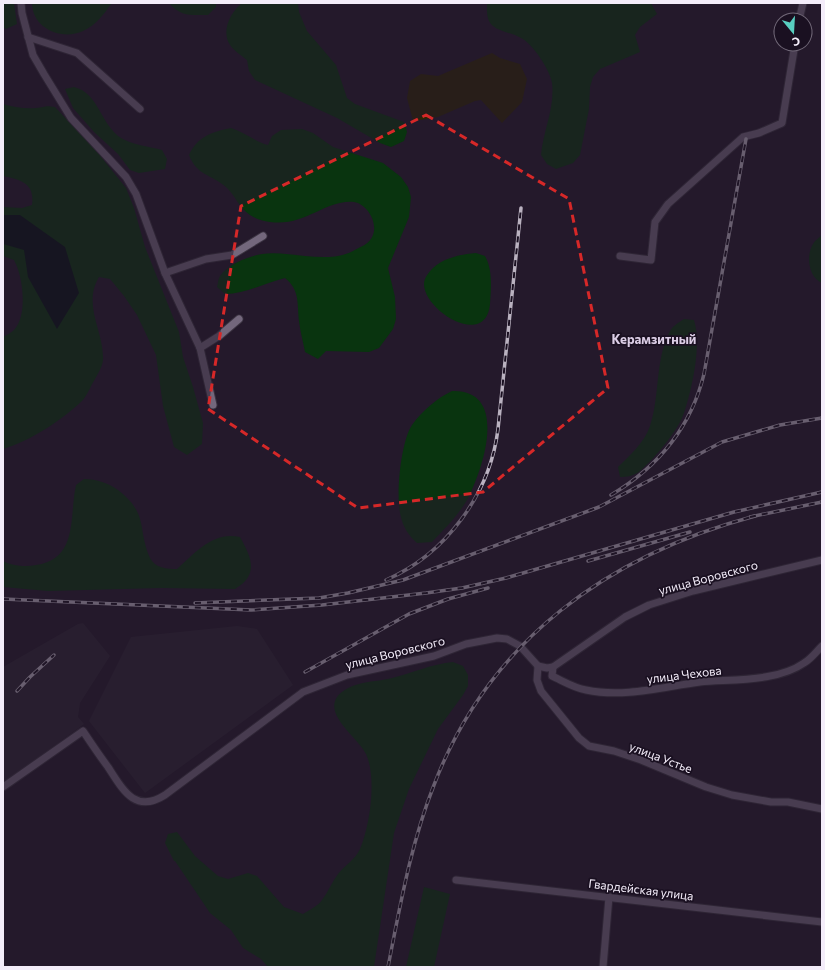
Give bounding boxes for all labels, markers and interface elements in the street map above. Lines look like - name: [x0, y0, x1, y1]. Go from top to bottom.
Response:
- north arrow: [773, 12, 813, 52]
- text: С: [790, 35, 802, 49]
- district label: Керамзитный: [612, 331, 696, 347]
- street label: улица Воровского: [657, 557, 759, 597]
- street label: улица Воровского: [344, 633, 446, 671]
- street label: улица Чехова: [646, 662, 722, 686]
- street label: улица Устье: [628, 739, 694, 775]
- street label: Гвардейская улица: [588, 876, 694, 902]

